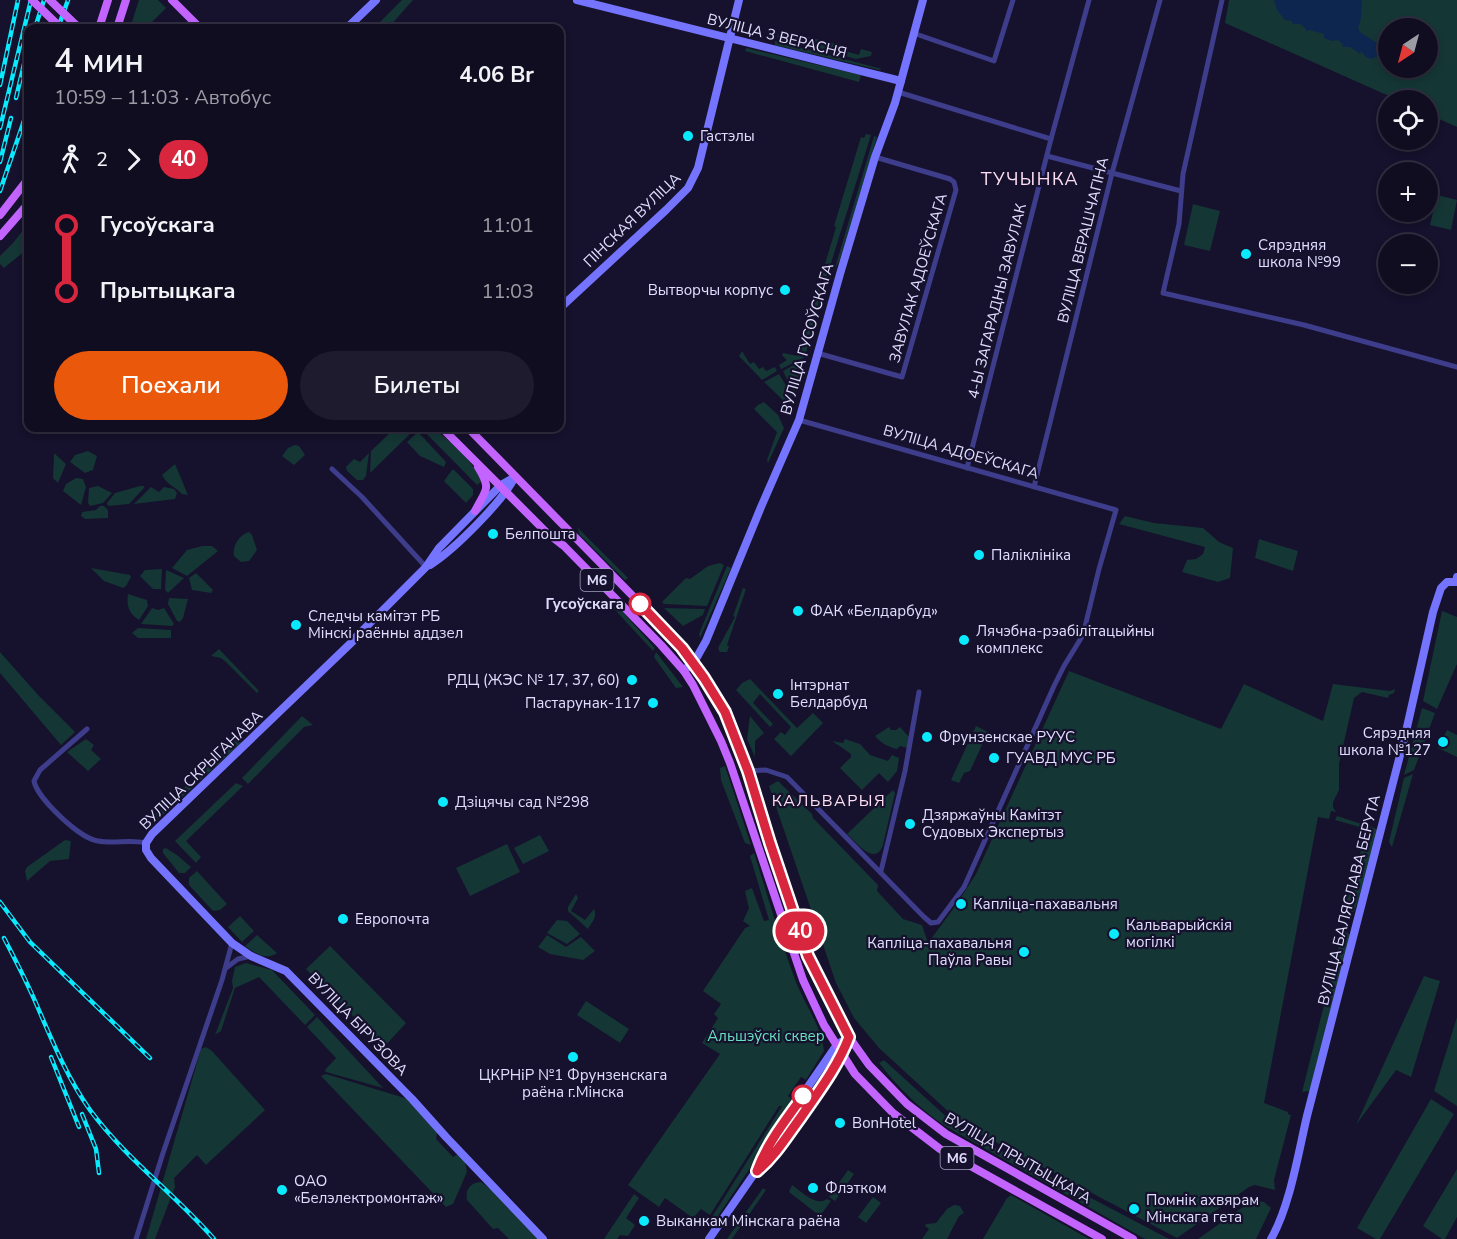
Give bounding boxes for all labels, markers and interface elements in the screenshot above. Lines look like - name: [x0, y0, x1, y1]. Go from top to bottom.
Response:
- street label: ВУЛІЦА 3 ВЕРАСНЯ: [705, 9, 849, 63]
- north arrow: [1378, 18, 1438, 78]
- map controls: [1378, 18, 1438, 294]
- text: 4 мин: [54, 39, 144, 84]
- text: 4.06 Br: [459, 60, 534, 90]
- text: 10:59 – 11:03 · Автобус: [54, 84, 271, 111]
- button: locate: [1378, 90, 1438, 150]
- place label: Гастэлы: [700, 126, 755, 146]
- marker: Гастэлы: [681, 129, 695, 143]
- icon: walk: [54, 143, 87, 176]
- icon: forward: [117, 143, 150, 176]
- text: 40: [171, 145, 196, 173]
- text: 2: [96, 146, 108, 173]
- street label: ВУЛІЦА ВЕРАШЧАГІНА: [1053, 155, 1113, 325]
- button: +: [1378, 162, 1438, 222]
- district label: ТУЧЫНКА: [981, 167, 1079, 191]
- street label: ПІНСКАЯ ВУЛІЦА: [579, 168, 685, 272]
- street label: ЗАВУЛАК АДОЕЎСКАГА: [884, 191, 952, 365]
- street label: 4-Ы ЗАГАРАДНЫ ЗАВУЛАК: [963, 201, 1031, 401]
- text: Гусоўскага: [100, 210, 215, 240]
- text: 11:01: [481, 212, 534, 239]
- button: −: [1378, 234, 1438, 294]
- place label: Сярэдняя школа №99: [1258, 235, 1341, 272]
- marker: Сярэдняя школа №99: [1239, 247, 1253, 261]
- street label: ВУЛІЦА ГУСОЎСКАГА: [776, 261, 838, 417]
- text: Прытыцкага: [100, 276, 236, 306]
- text: 11:03: [481, 278, 534, 305]
- place label: Вытворчы корпус: [648, 280, 773, 300]
- marker: Вытворчы корпус: [778, 283, 792, 297]
- button: Поехали: [54, 351, 288, 420]
- button: Билеты: [300, 351, 534, 420]
- street label: ВУЛІЦА АДОЕЎСКАГА: [881, 420, 1041, 484]
- place label: Белпошта: [505, 524, 576, 544]
- marker: Белпошта: [486, 527, 500, 541]
- place label: Паліклініка: [991, 545, 1071, 565]
- marker: Паліклініка: [972, 548, 986, 562]
- road number: М6: [580, 569, 614, 591]
- marker: Гусоўскага: [629, 593, 651, 615]
- place label: Гусоўскага: [546, 594, 624, 614]
- place label: ФАК «Белдарбуд»: [810, 601, 938, 621]
- marker: ФАК «Белдарбуд»: [791, 604, 805, 618]
- place label: Следчы камітэт РБ Мінскі раённы аддзел: [308, 606, 463, 643]
- marker: Следчы камітэт РБ Мінскі раённы аддзел: [289, 618, 303, 632]
- place label: Лячэбна-рэабілітацыйны комплекс: [976, 621, 1154, 658]
- marker: Лячэбна-рэабілітацыйны комплекс: [957, 633, 971, 647]
- place label: РДЦ (ЖЭС № 17, 37, 60): [447, 670, 620, 690]
- marker: РДЦ (ЖЭС № 17, 37, 60): [625, 673, 639, 687]
- place label: Інтэрнат Белдарбуд: [790, 675, 868, 712]
- marker: Інтэрнат Белдарбуд: [771, 687, 785, 701]
- place label: Пастарунак-117: [525, 693, 641, 713]
- marker: Пастарунак-117: [646, 696, 660, 710]
- street label: ВУЛІЦА СКРЫГАНАВА: [135, 706, 267, 834]
- place label: Сярэдняя школа №127: [1339, 723, 1431, 760]
- place label: Фрунзенскае РУУС: [939, 727, 1075, 747]
- marker: Фрунзенскае РУУС: [920, 730, 934, 744]
- marker: Сярэдняя школа №127: [1436, 735, 1450, 749]
- place label: ГУАВД МУС РБ: [1006, 748, 1116, 768]
- marker: ГУАВД МУС РБ: [987, 751, 1001, 765]
- district label: КАЛЬВАРЫЯ: [772, 790, 886, 812]
- place label: Дзіцячы сад №298: [455, 792, 589, 812]
- street label: ВУЛІЦА БАЛЯСЛАВА БЕРУТА: [1313, 793, 1385, 1007]
- marker: Дзіцячы сад №298: [436, 795, 450, 809]
- place label: Дзяржаўны Камітэт Судовых Экспертыз: [922, 805, 1064, 842]
- marker: Дзяржаўны Камітэт Судовых Экспертыз: [903, 817, 917, 831]
- place label: Капліца-пахавальня: [973, 894, 1118, 914]
- marker: Капліца-пахавальня: [954, 897, 968, 911]
- place label: Европочта: [355, 909, 430, 929]
- marker: Европочта: [336, 912, 350, 926]
- line badge: 40: [773, 912, 827, 950]
- place label: Кальварыйскія могілкі: [1126, 915, 1232, 952]
- text: 40: [787, 917, 813, 945]
- marker: Кальварыйскія могілкі: [1107, 927, 1121, 941]
- place label: Капліца-пахавальня Паўла Равы: [867, 933, 1012, 970]
- marker: Капліца-пахавальня Паўла Равы: [1017, 945, 1031, 959]
- street label: ВУЛІЦА БІРУЗОВА: [304, 968, 412, 1080]
- park label: Альшэўскі сквер: [707, 1026, 825, 1046]
- marker: ЦКРНіР №1 Фрунзенскага раёна г.Мінска: [566, 1050, 580, 1064]
- place label: ЦКРНіР №1 Фрунзенскага раёна г.Мінска: [479, 1065, 667, 1102]
- unlabelled marker: [792, 1085, 814, 1107]
- street label: ВУЛІЦА ПРЫТЫЦКАГА: [941, 1108, 1095, 1208]
- place label: BonHotel: [852, 1113, 917, 1133]
- marker: BonHotel: [833, 1116, 847, 1130]
- road number: М6: [940, 1147, 974, 1169]
- place label: ОАО «Белэлектромонтаж»: [294, 1171, 443, 1208]
- place label: Флэтком: [825, 1178, 887, 1198]
- marker: Флэтком: [806, 1181, 820, 1195]
- marker: ОАО «Белэлектромонтаж»: [275, 1183, 289, 1197]
- place label: Помнік ахвярам Мінскага гета: [1146, 1190, 1259, 1227]
- marker: Помнік ахвярам Мінскага гета: [1127, 1202, 1141, 1216]
- place label: Выканкам Мінскага раёна: [656, 1211, 840, 1231]
- marker: Выканкам Мінскага раёна: [637, 1214, 651, 1228]

